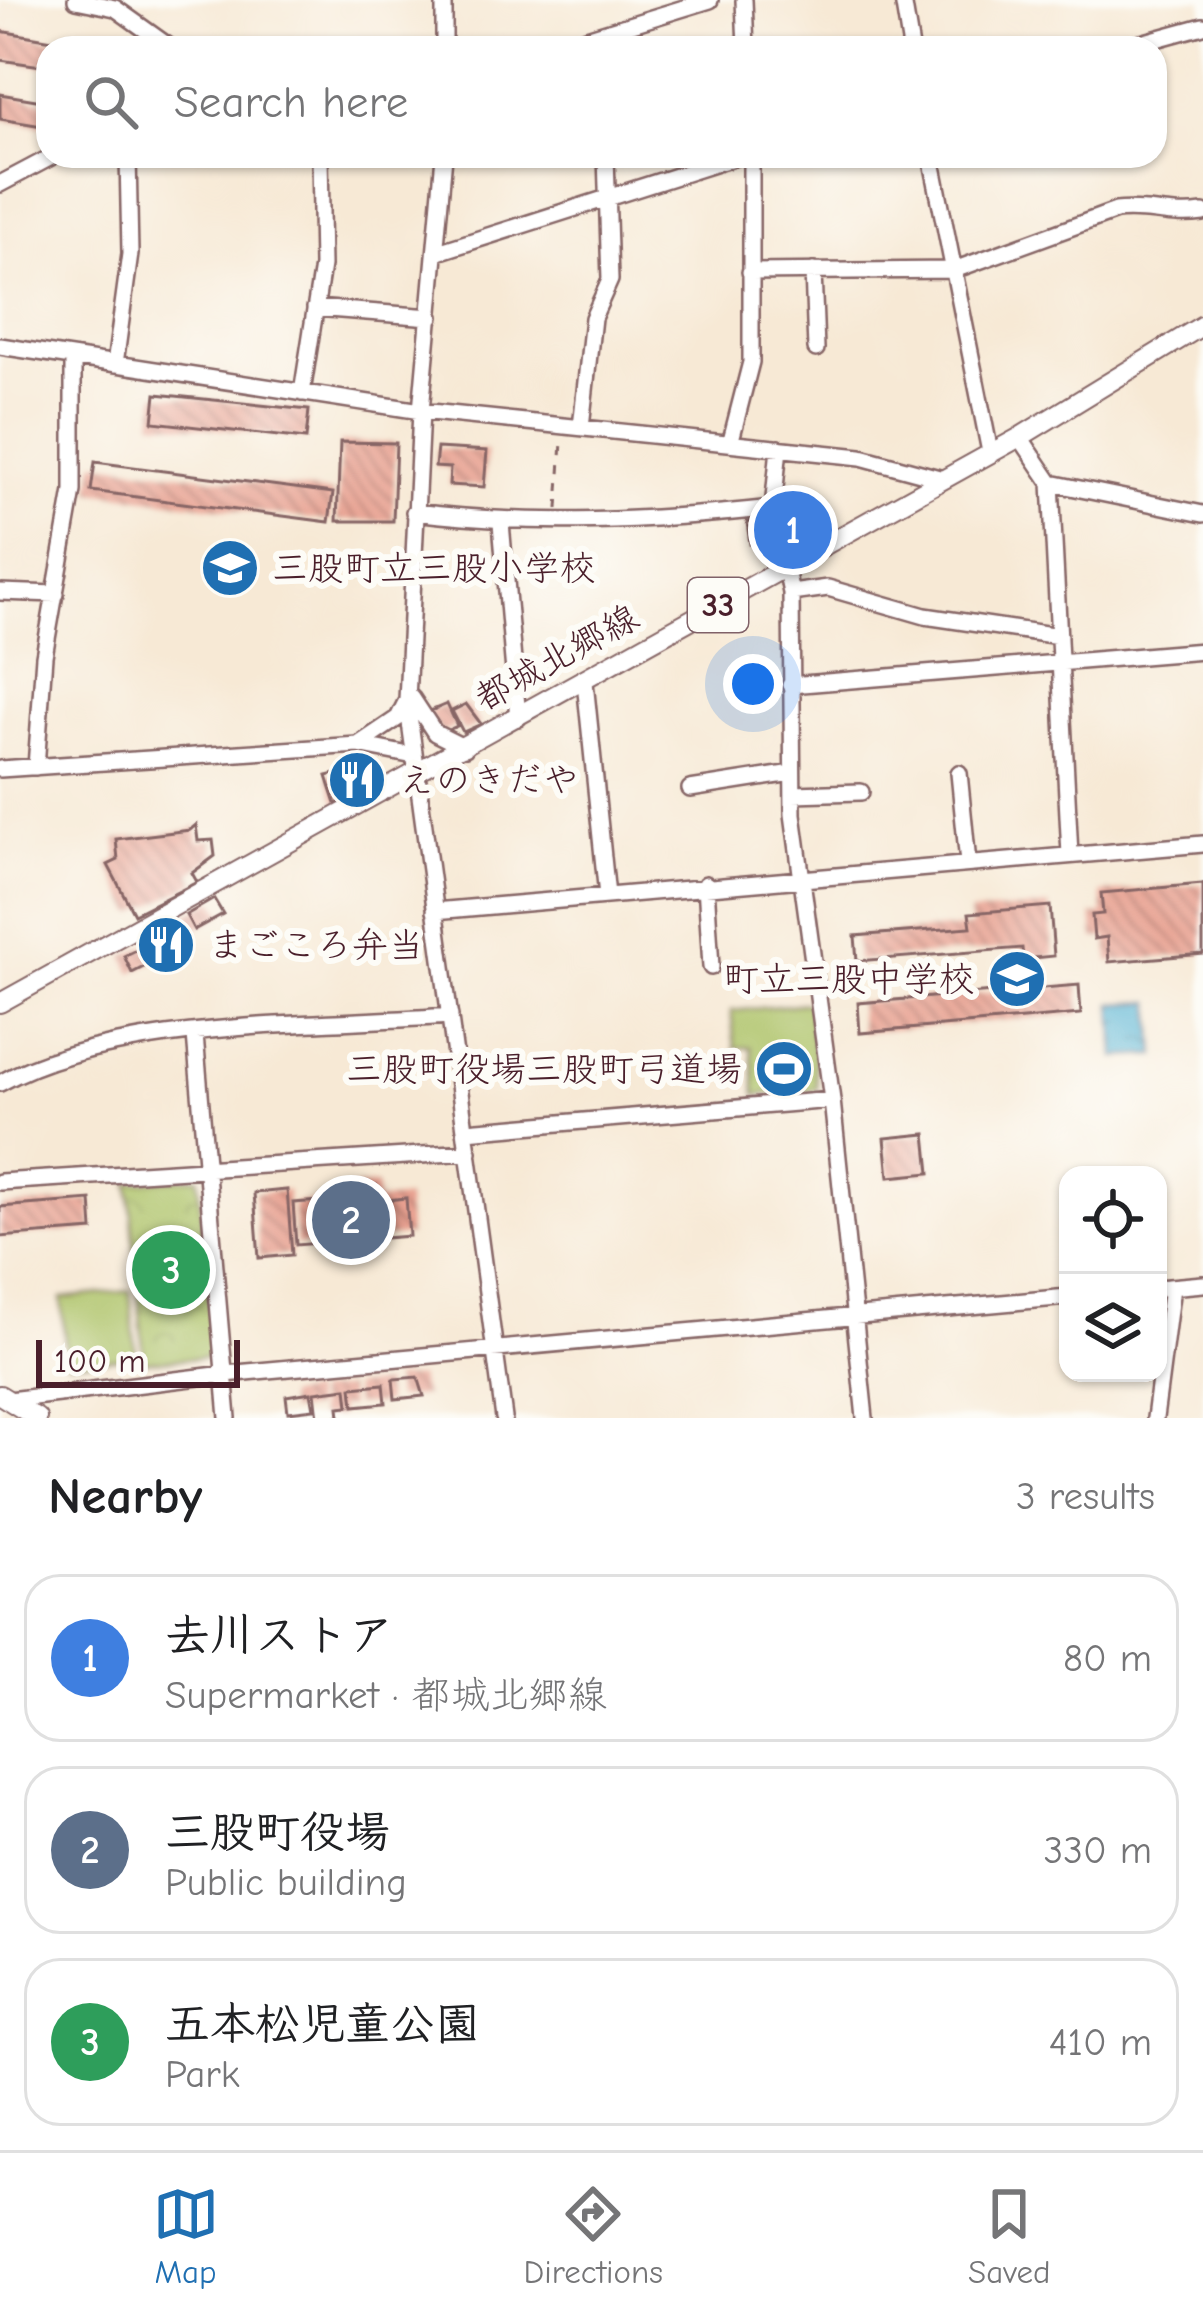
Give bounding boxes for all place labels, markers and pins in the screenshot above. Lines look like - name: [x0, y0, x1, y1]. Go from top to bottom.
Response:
- pin: 1: [754, 485, 832, 575]
- school or university icon: 三股町立三股小学校: [199, 537, 261, 599]
- place label: 三股町立三股小学校: [272, 548, 596, 589]
- restaurant icon: えのきだや: [326, 749, 388, 811]
- place label: えのきだや: [399, 760, 579, 801]
- restaurant icon: まごころ弁当: [135, 914, 197, 976]
- place label: まごころ弁当: [208, 925, 424, 966]
- school or university icon: 町立三股中学校: [986, 948, 1048, 1010]
- place label: 町立三股中学校: [723, 959, 975, 1000]
- sports icon: 三股町役場三股町弓道場: [753, 1038, 815, 1100]
- place label: 三股町役場三股町弓道場: [346, 1049, 742, 1090]
- pin: 2: [312, 1175, 390, 1265]
- pin: 3: [132, 1225, 210, 1315]

